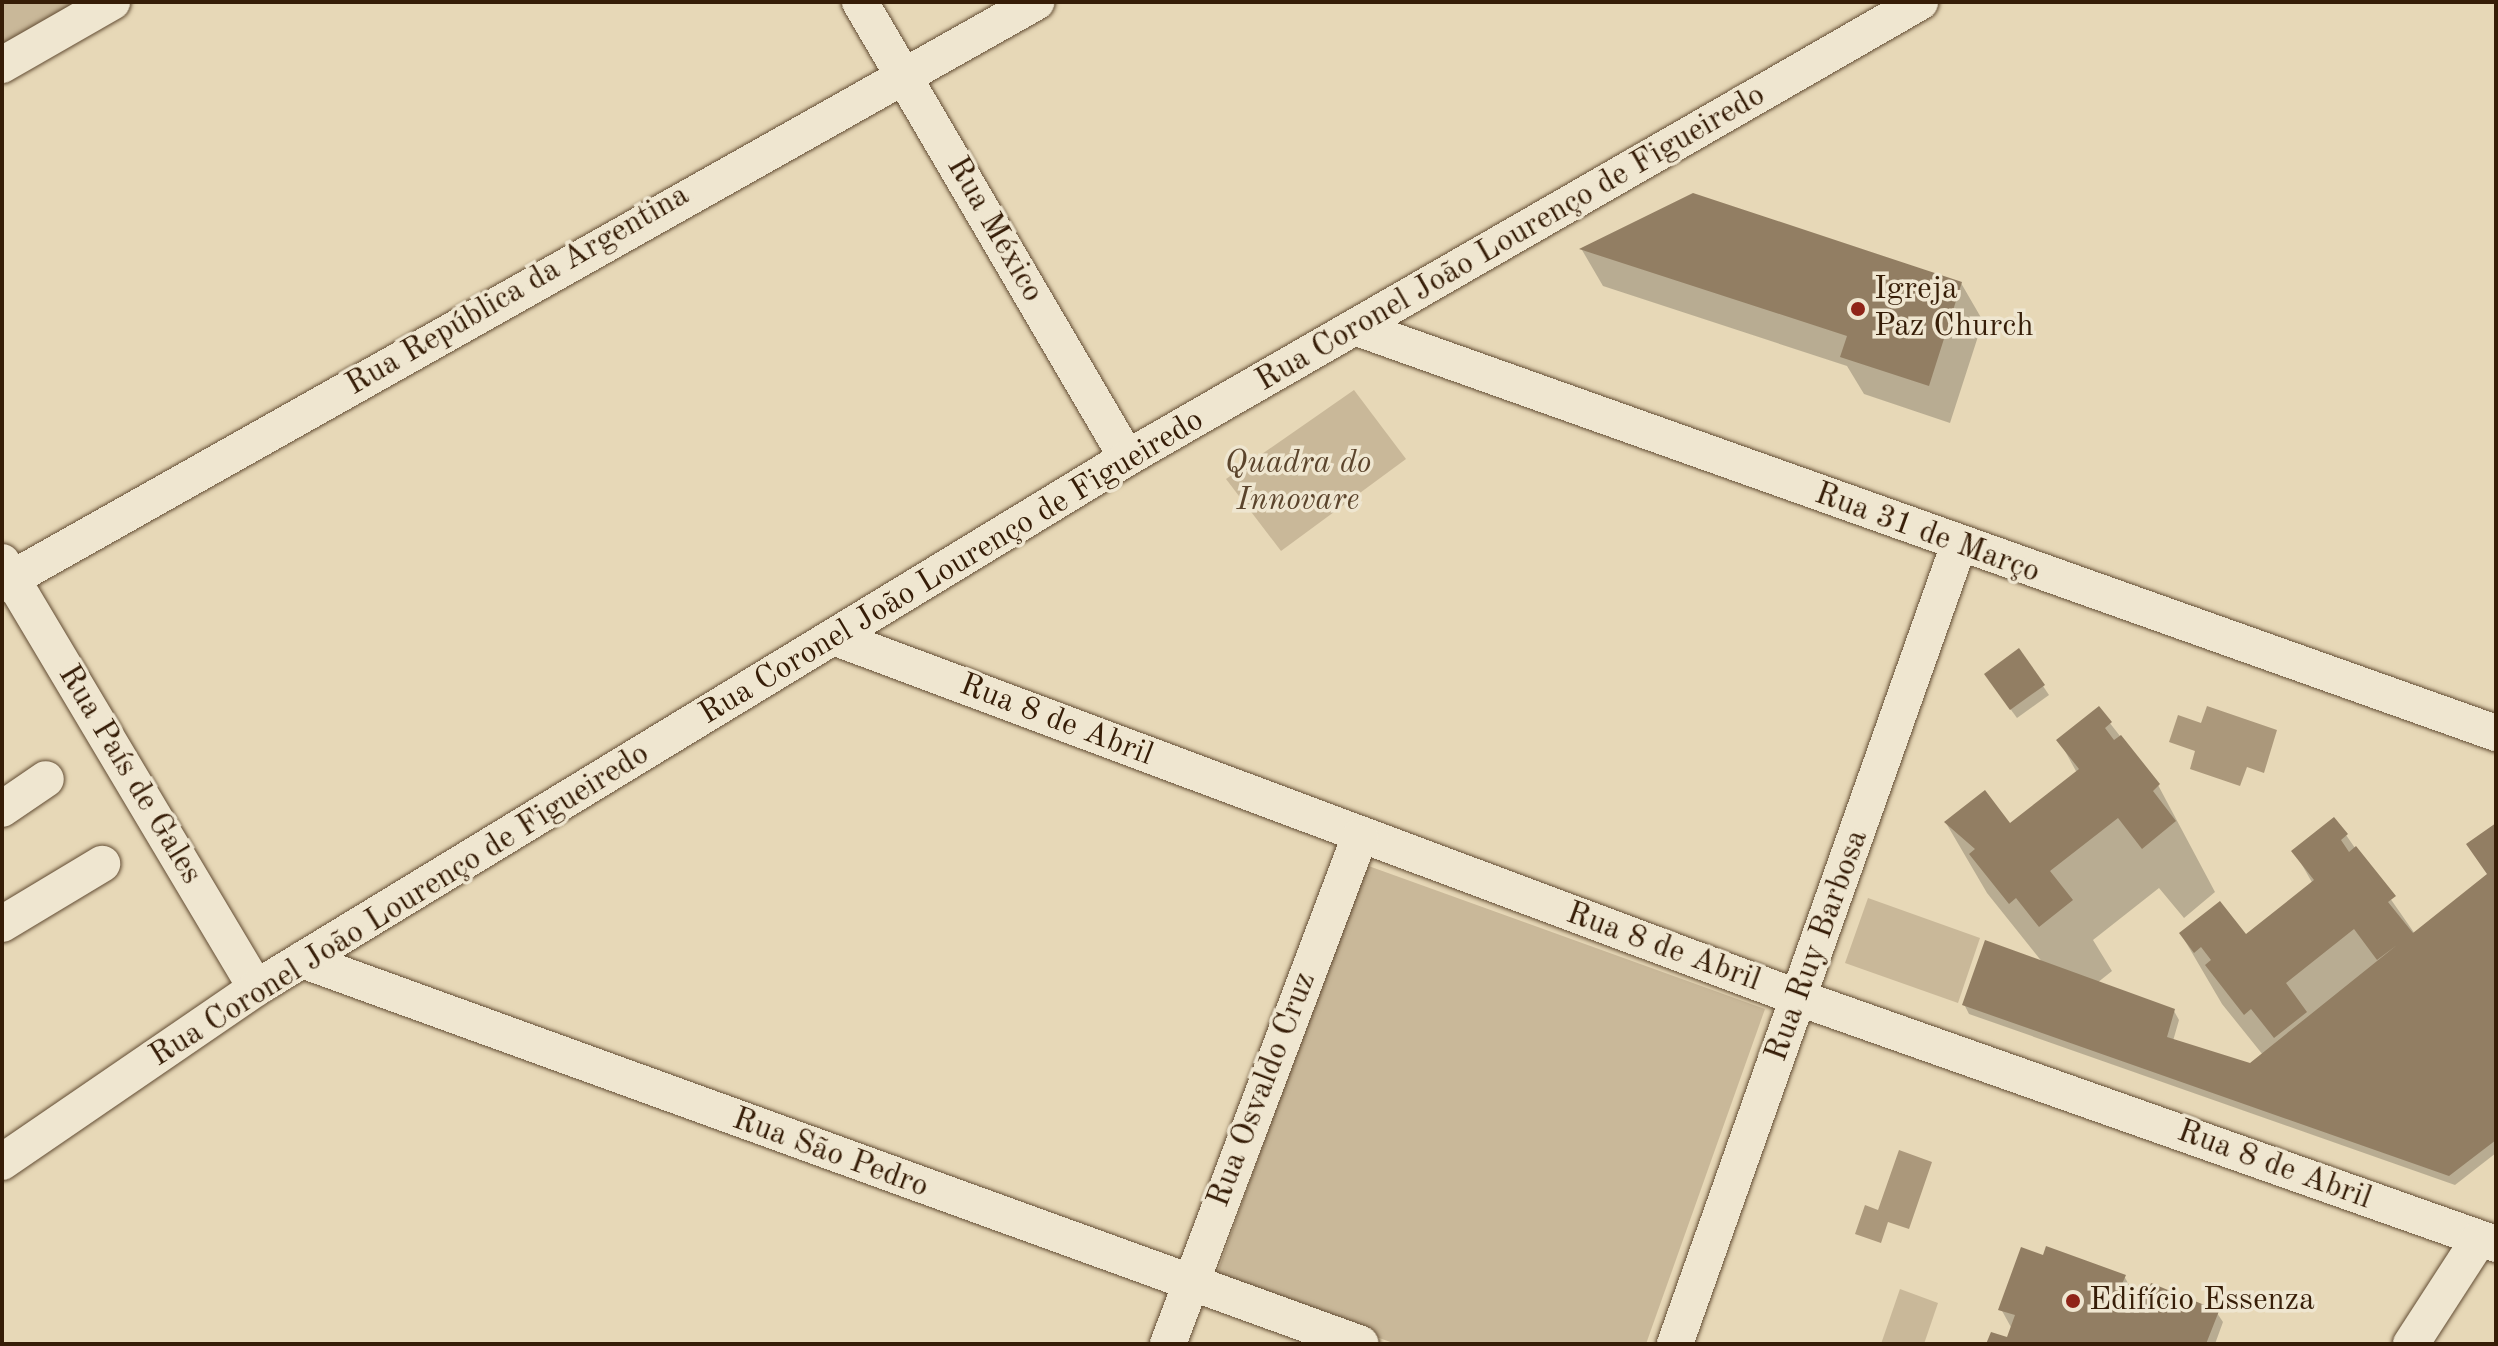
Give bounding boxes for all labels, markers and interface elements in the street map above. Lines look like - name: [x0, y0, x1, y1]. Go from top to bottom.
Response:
- street label: Rua Coronel João Lourenço de Figueiredo: [1250, 77, 1772, 401]
- street label: Rua México: [937, 151, 1051, 309]
- street label: Rua República da Argentina: [340, 177, 696, 405]
- place label: Igreja Paz Church: [1874, 272, 2034, 347]
- marker: Igreja Paz Church: [1849, 300, 1867, 318]
- street label: Rua Coronel João Lourenço de Figueiredo: [693, 402, 1211, 734]
- park label: Quadra do Innovare: [1225, 446, 1371, 521]
- street label: Rua 31 de Março: [1809, 475, 2045, 593]
- street label: Rua País de Gales: [48, 658, 210, 892]
- street label: Rua 8 de Abril: [954, 667, 1158, 775]
- street label: Rua Coronel João Lourenço de Figueiredo: [143, 736, 657, 1076]
- street label: Rua Ruy Barbosa: [1758, 825, 1878, 1067]
- street label: Rua 8 de Abril: [1561, 895, 1765, 1001]
- street label: Rua Osvaldo Cruz: [1201, 967, 1325, 1213]
- street label: Rua São Pedro: [727, 1101, 933, 1207]
- street label: Rua 8 de Abril: [2172, 1113, 2376, 1219]
- place label: Edifício Essenza: [2089, 1282, 2315, 1320]
- marker: Edifício Essenza: [2064, 1292, 2082, 1310]

